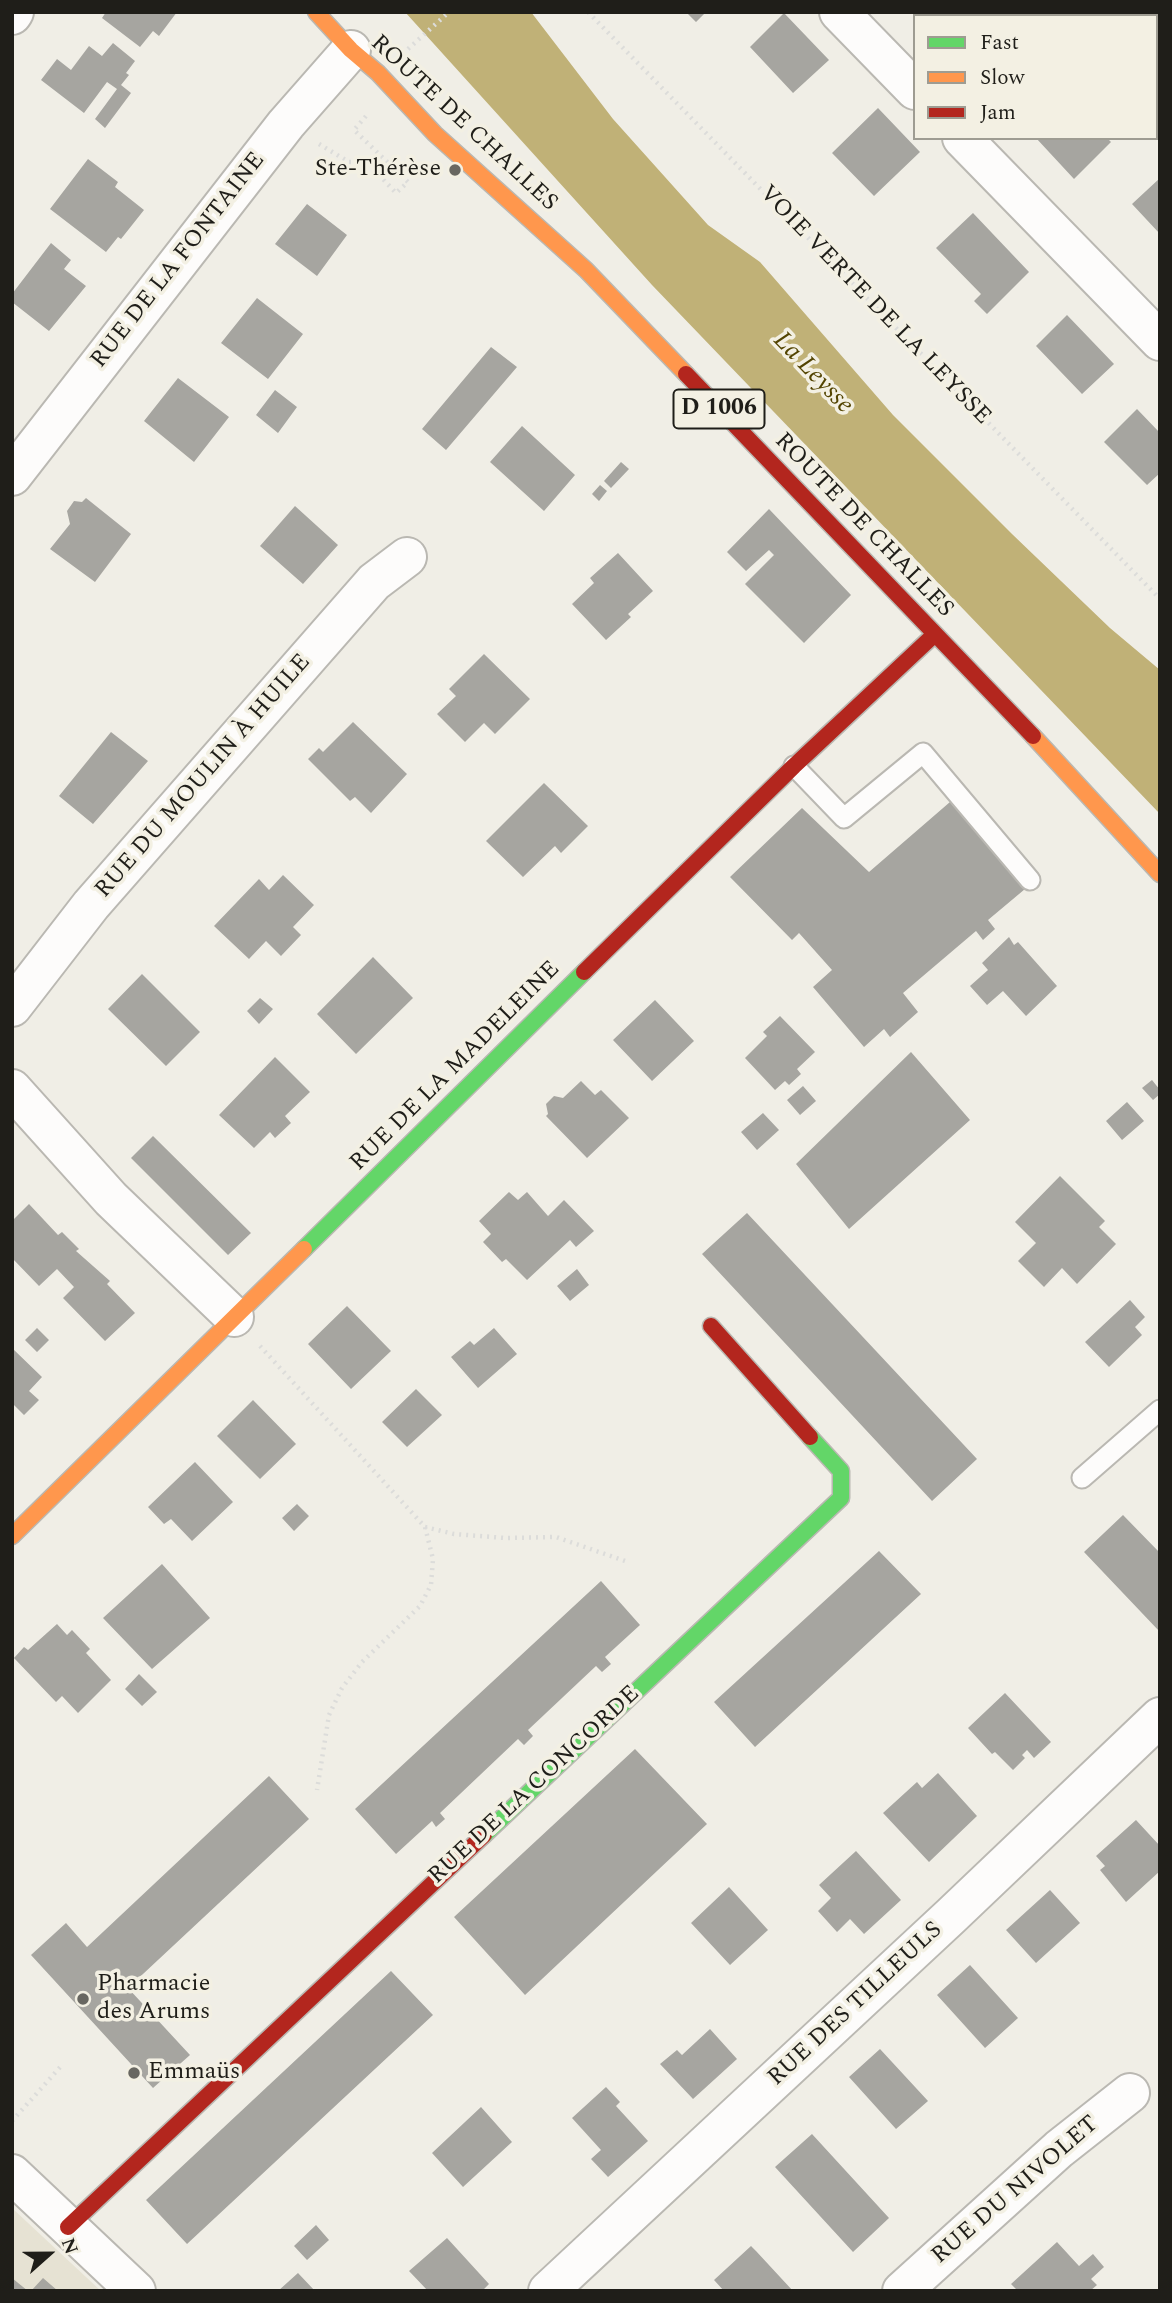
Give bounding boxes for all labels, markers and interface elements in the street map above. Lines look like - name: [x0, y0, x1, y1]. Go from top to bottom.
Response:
- legend: [913, 14, 1158, 140]
- text: Fast: [980, 27, 1019, 59]
- street label: ROUTE DE CHALLES: [363, 30, 563, 218]
- text: Slow: [980, 62, 1024, 94]
- text: Jam: [980, 97, 1016, 129]
- street label: RUE DE LA FONTAINE: [86, 147, 272, 375]
- place label: Ste-Thérèse: [315, 156, 441, 184]
- marker: Ste-Thérèse: [447, 162, 463, 178]
- street label: VOIE VERTE DE LA LEYSSE: [752, 180, 996, 432]
- water label: La Leysse: [765, 326, 859, 422]
- road number: D 1006: [674, 390, 764, 428]
- street label: ROUTE DE CHALLES: [767, 428, 959, 624]
- street label: RUE DU MOULIN À HUILE: [90, 649, 318, 905]
- street label: RUE DE LA MADELEINE: [345, 956, 567, 1178]
- street label: RUE DE LA CONCORDE: [423, 1681, 647, 1891]
- street label: RUE DES TILLEULS: [763, 1917, 949, 2093]
- place label: Pharmacie des Arums: [97, 1971, 210, 2027]
- marker: Pharmacie des Arums: [75, 1991, 91, 2007]
- place label: Emmaüs: [148, 2059, 240, 2087]
- marker: Emmaüs: [126, 2065, 142, 2081]
- street label: RUE DU NIVOLET: [927, 2111, 1105, 2271]
- north arrow: [14, 2219, 84, 2289]
- text: N: [53, 2234, 85, 2259]

